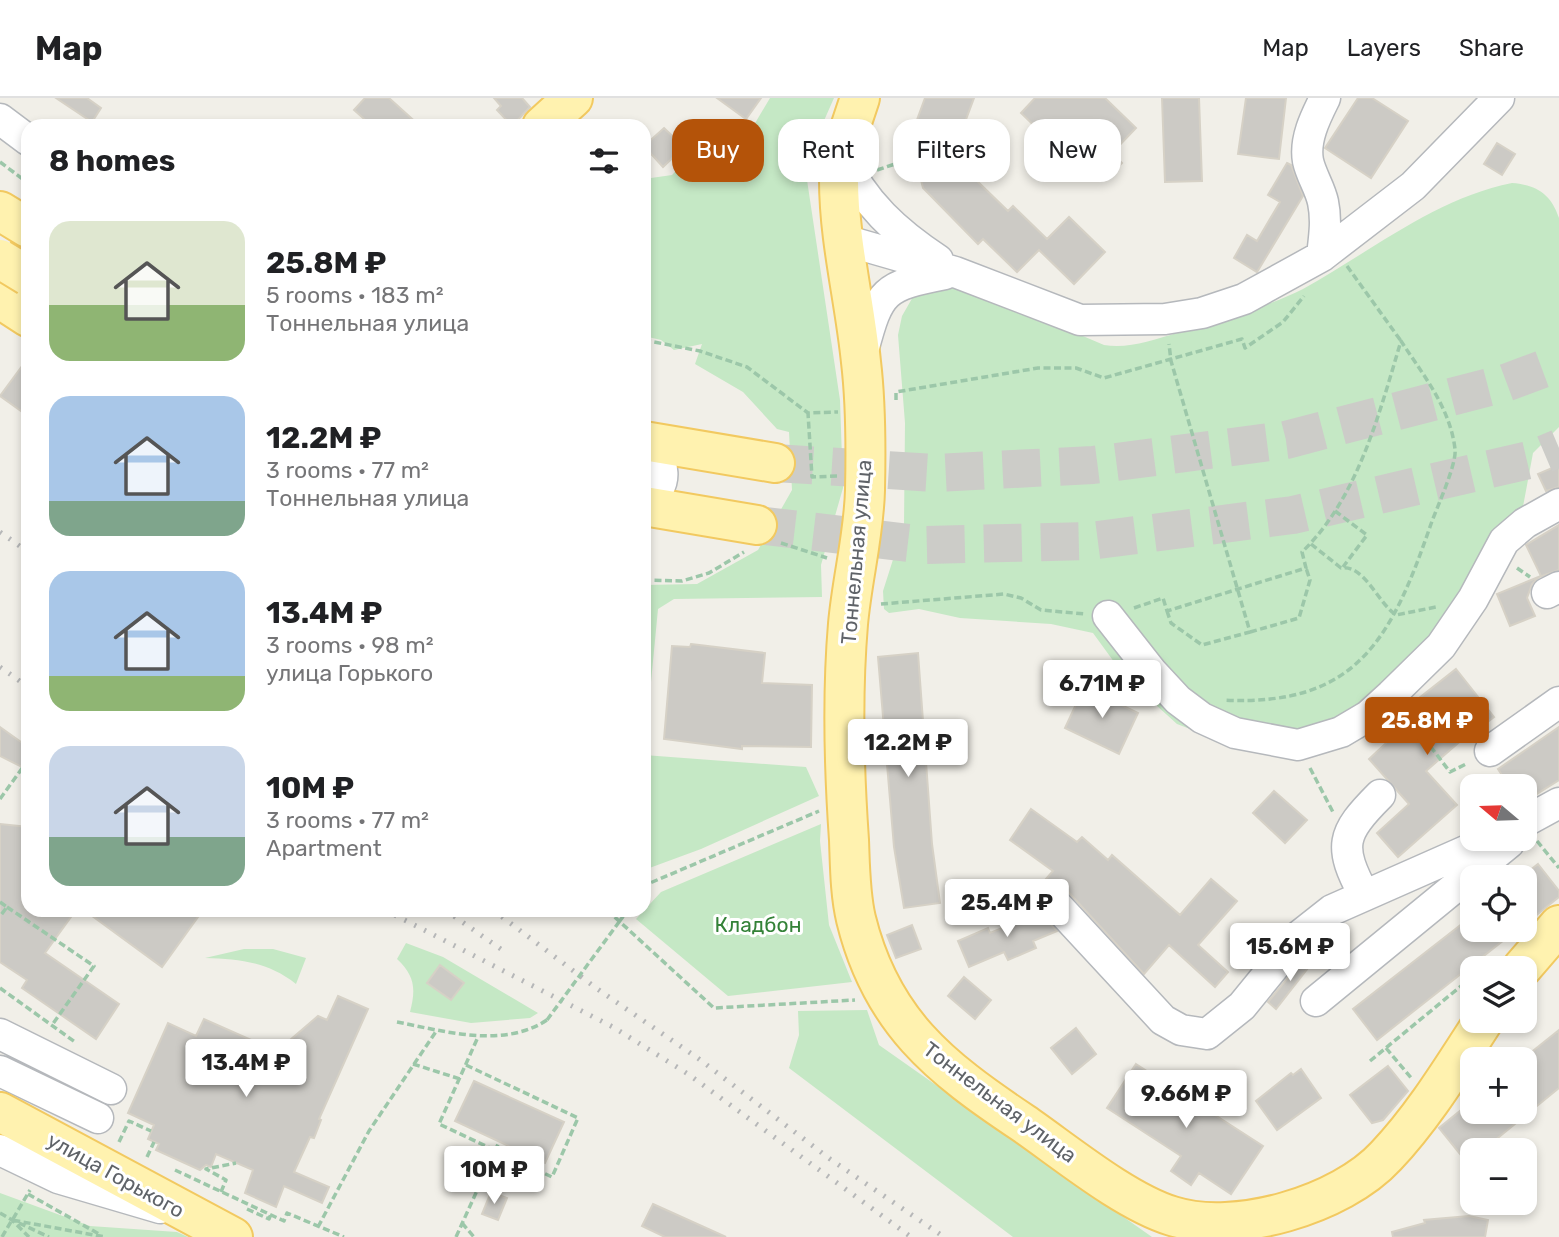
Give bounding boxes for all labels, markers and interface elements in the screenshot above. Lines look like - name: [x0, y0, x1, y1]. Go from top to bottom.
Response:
- text: Map: [35, 29, 103, 68]
- text: Map: [1262, 34, 1309, 62]
- text: Layers: [1347, 34, 1421, 62]
- text: Share: [1459, 34, 1524, 62]
- chip: Buy: [672, 119, 764, 182]
- chip: Rent: [778, 119, 879, 182]
- chip: Filters: [893, 119, 1010, 182]
- chip: New: [1024, 119, 1121, 182]
- icon: filters: [585, 142, 623, 180]
- text: 8 homes: [49, 143, 175, 179]
- text: 25.8M ₽: [266, 245, 386, 281]
- icon: home: [105, 249, 189, 333]
- text: 5 rooms · 183 m²: [266, 281, 443, 309]
- text: Тоннельная улица: [266, 309, 469, 337]
- text: 12.2M ₽: [266, 420, 381, 456]
- icon: home: [105, 424, 189, 508]
- text: 3 rooms · 77 m²: [266, 456, 429, 484]
- street label: Тоннельная улица: [835, 458, 877, 646]
- text: Тоннельная улица: [266, 484, 469, 512]
- text: 13.4M ₽: [266, 595, 382, 631]
- icon: home: [105, 599, 189, 683]
- text: 3 rooms · 98 m²: [266, 631, 434, 659]
- text: улица Горького: [266, 659, 433, 687]
- pin: 6.71M ₽: [1037, 660, 1167, 720]
- text: 6.71M ₽: [1059, 669, 1145, 697]
- pin: 25.8M ₽: [1362, 698, 1492, 757]
- text: 25.8M ₽: [1381, 706, 1473, 734]
- pin: 12.2M ₽: [843, 720, 973, 779]
- text: 12.2M ₽: [864, 728, 952, 756]
- text: 10M ₽: [266, 770, 354, 806]
- icon: home: [105, 774, 189, 858]
- north arrow: [1460, 774, 1536, 850]
- map controls: [1460, 774, 1537, 1215]
- text: 3 rooms · 77 m²: [266, 806, 429, 834]
- text: Apartment: [266, 834, 382, 862]
- button: locate: [1460, 865, 1537, 942]
- pin: 25.4M ₽: [942, 880, 1072, 939]
- text: 25.4M ₽: [961, 888, 1053, 916]
- park label: Кладбон: [715, 912, 801, 937]
- pin: 15.6M ₽: [1225, 924, 1355, 983]
- text: 15.6M ₽: [1246, 932, 1334, 960]
- button: layers: [1460, 956, 1537, 1033]
- street label: Тоннельная улица: [918, 1036, 1082, 1168]
- pin: 13.4M ₽: [181, 1040, 311, 1099]
- button: +: [1460, 1047, 1537, 1124]
- text: 13.4M ₽: [201, 1048, 291, 1076]
- pin: 9.66M ₽: [1121, 1070, 1251, 1130]
- text: 9.66M ₽: [1141, 1079, 1231, 1107]
- street label: улица Горького: [43, 1127, 189, 1223]
- button: −: [1460, 1138, 1537, 1215]
- pin: 10M ₽: [445, 1146, 543, 1206]
- text: 10M ₽: [460, 1155, 528, 1183]

